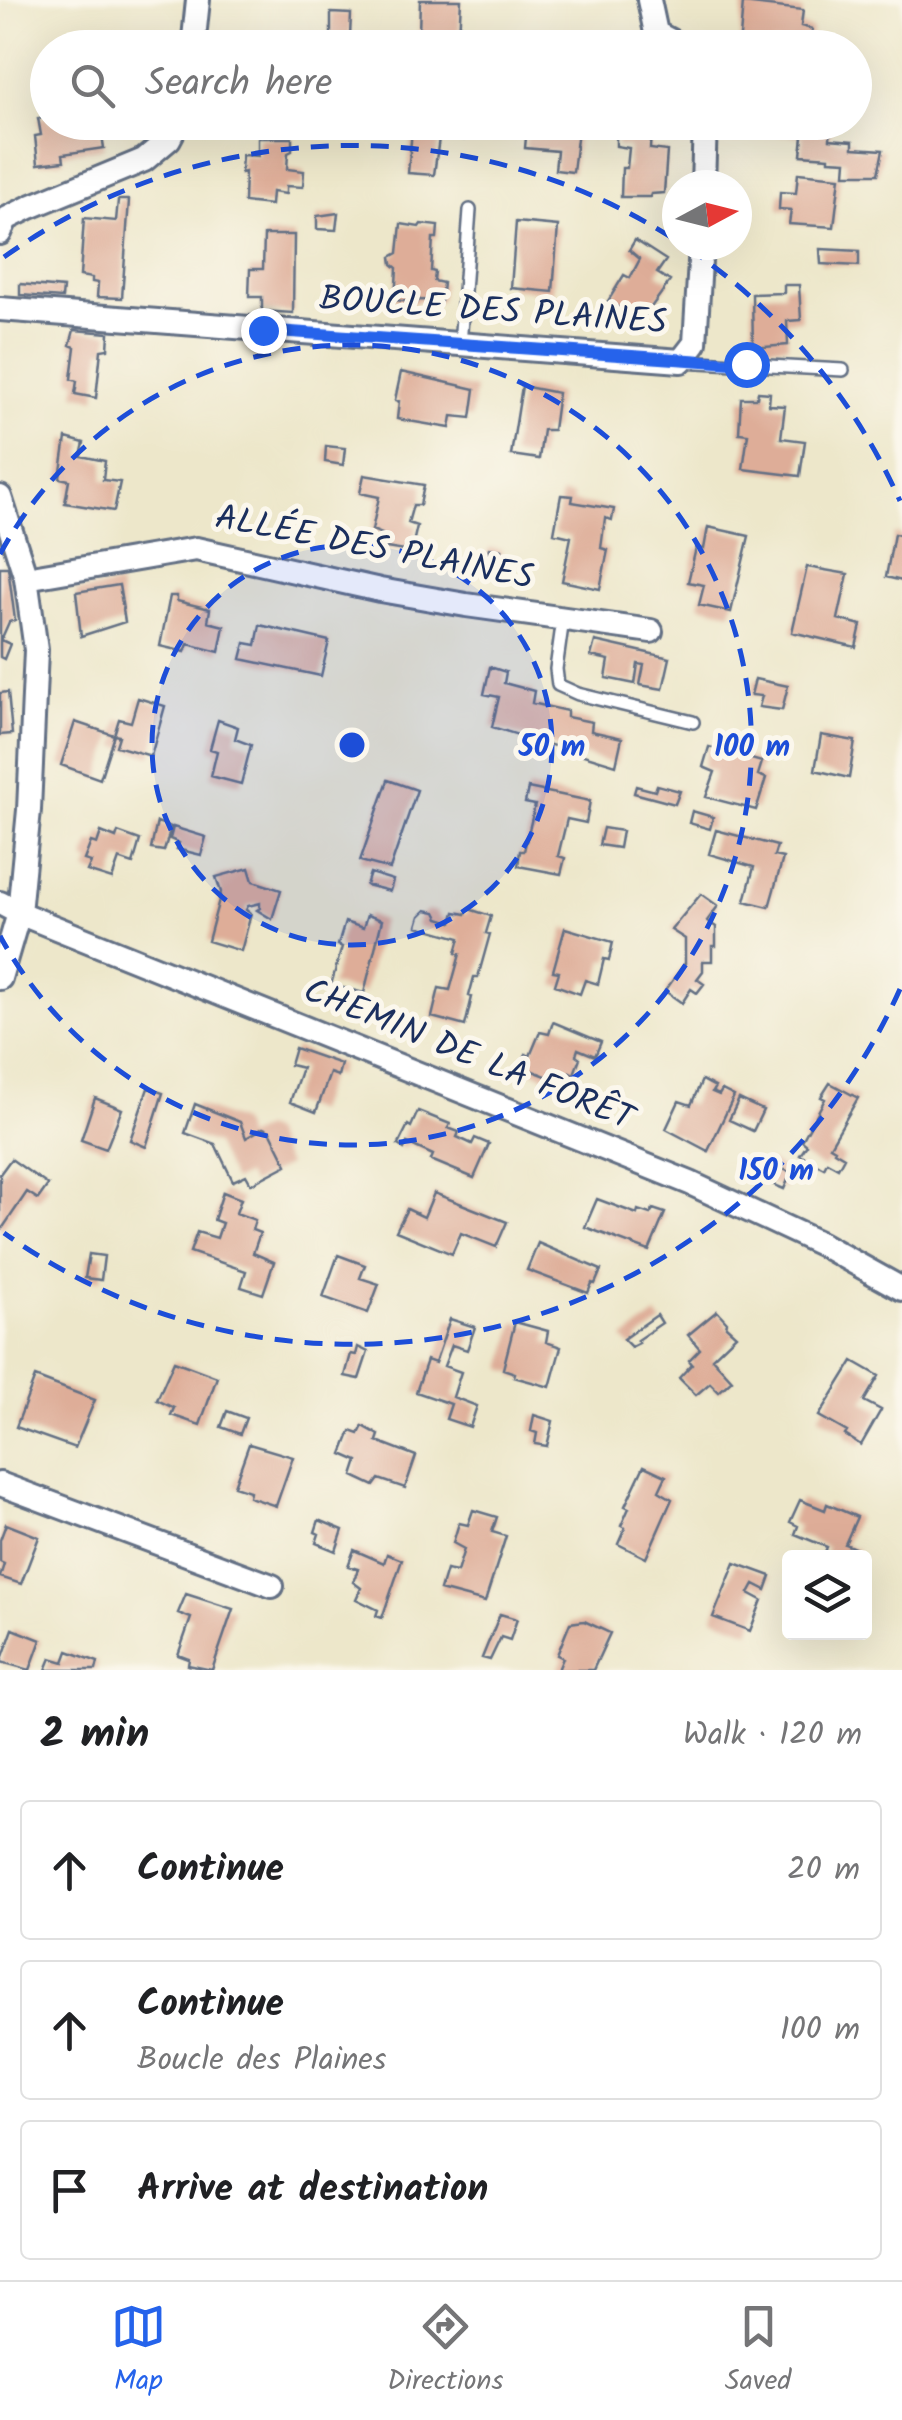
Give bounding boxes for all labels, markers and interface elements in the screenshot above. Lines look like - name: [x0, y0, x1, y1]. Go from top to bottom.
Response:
- search box: [30, 30, 872, 140]
- text: Search here: [145, 55, 332, 115]
- icon: search: [65, 58, 120, 113]
- north arrow: [662, 170, 752, 260]
- street label: BOUCLE DES PLAINES: [318, 272, 668, 352]
- route end: [241, 308, 287, 354]
- route start: [724, 342, 770, 388]
- street label: ALLÉE DES PLAINES: [210, 491, 538, 607]
- text: 50 m: [518, 724, 585, 772]
- text: 100 m: [714, 724, 790, 772]
- centre of rings: [334, 727, 370, 763]
- street label: CHEMIN DE LA FORÊT: [294, 964, 645, 1149]
- text: 150 m: [738, 1148, 814, 1196]
- map controls: [782, 1550, 872, 1640]
- button: layers: [782, 1550, 872, 1640]
- text: 2 min: [40, 1702, 149, 1769]
- text: Walk · 120 m: [683, 1710, 862, 1761]
- text: Continue: [137, 1840, 284, 1900]
- icon: ahead: [42, 1843, 97, 1898]
- text: 20 m: [787, 1845, 860, 1896]
- text: Continue: [137, 1975, 284, 2035]
- icon: ahead: [42, 2003, 97, 2058]
- text: 100 m: [780, 2005, 860, 2056]
- text: Boucle des Plaines: [137, 2035, 386, 2086]
- text: Arrive at destination: [137, 2160, 488, 2220]
- icon: arrive: [42, 2163, 97, 2218]
- tab: Map: [111, 2299, 166, 2404]
- tab: Directions: [387, 2299, 503, 2404]
- tab: Saved: [725, 2299, 791, 2404]

